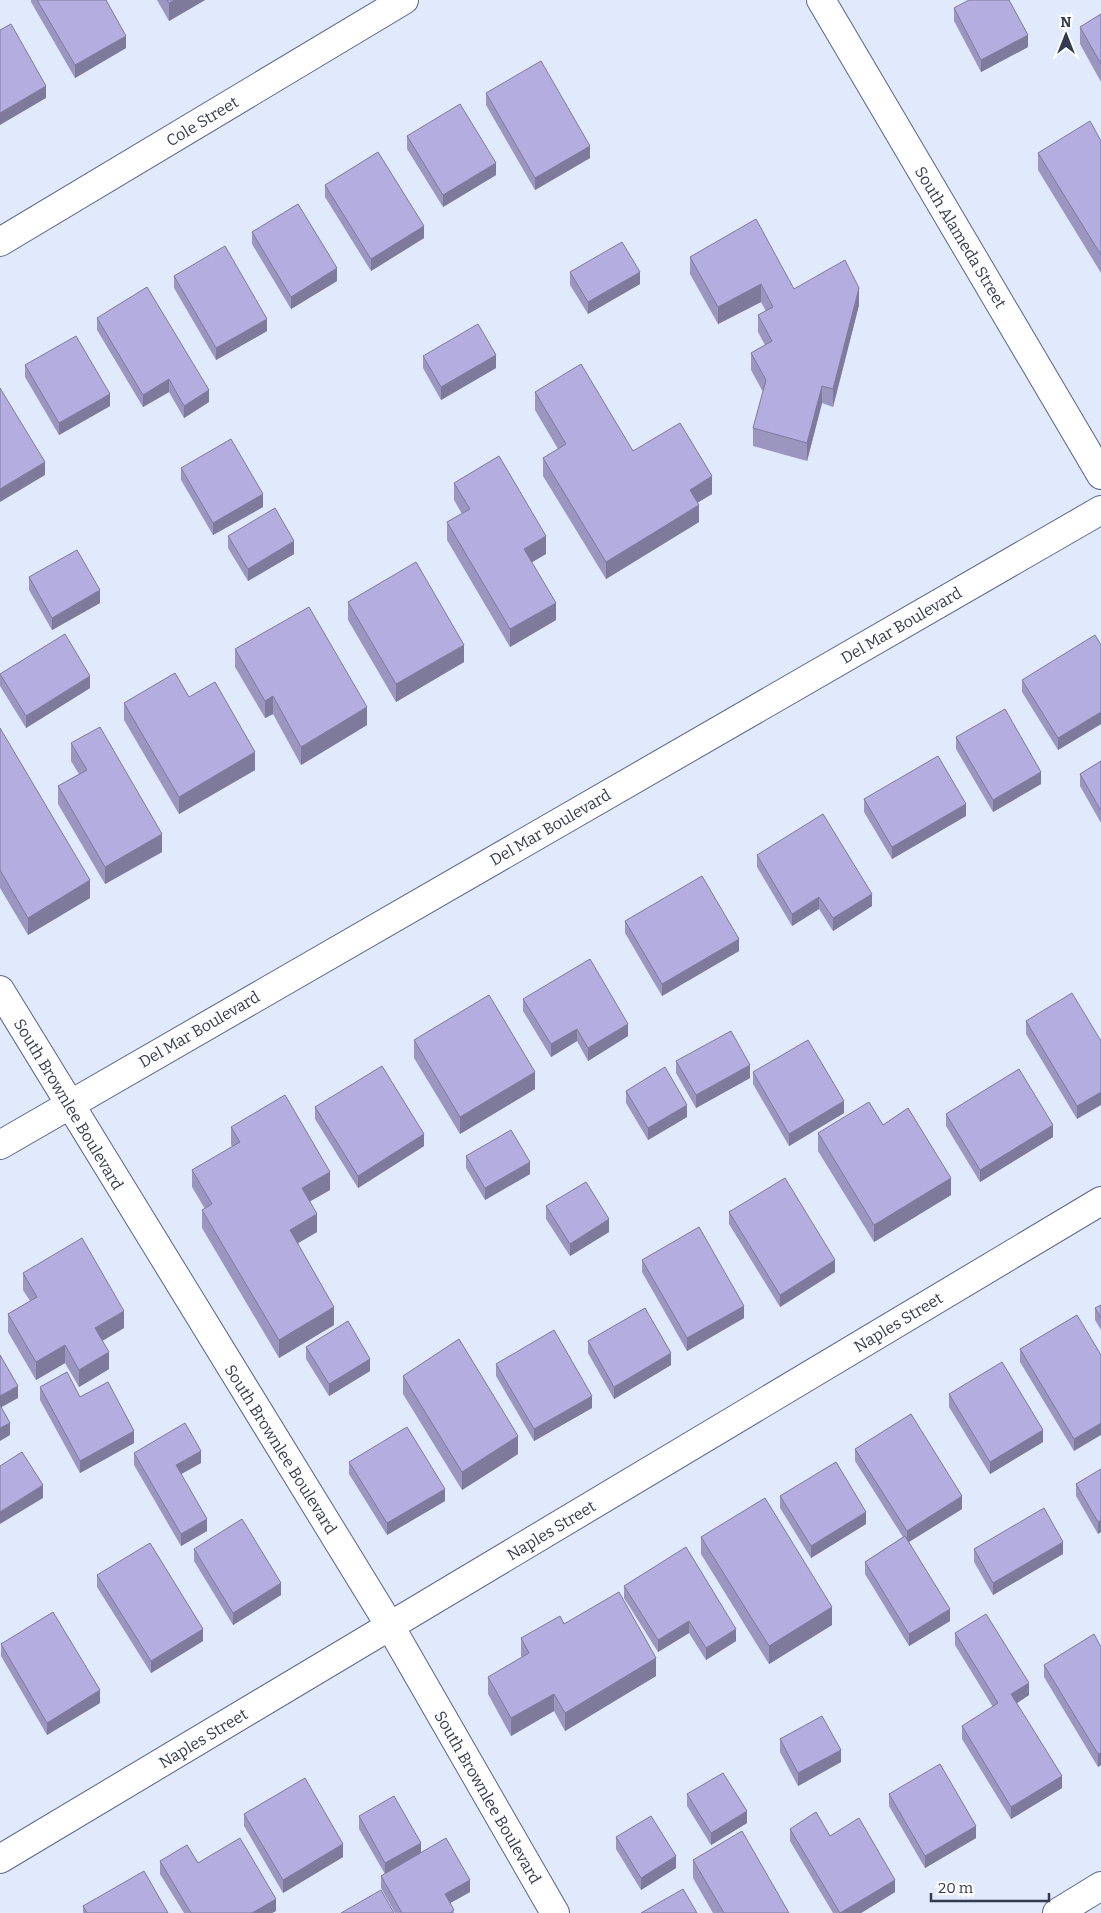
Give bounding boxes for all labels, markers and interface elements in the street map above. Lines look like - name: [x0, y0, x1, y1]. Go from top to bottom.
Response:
- north arrow: [1041, 10, 1091, 60]
- text: N: [1061, 14, 1072, 31]
- street label: Cole Street: [163, 92, 242, 150]
- street label: South Alameda Street: [911, 163, 1011, 312]
- street label: Del Mar Boulevard: [837, 583, 965, 668]
- street label: Del Mar Boulevard: [486, 785, 614, 870]
- street label: Del Mar Boulevard: [135, 987, 263, 1072]
- street label: South Brownlee Boulevard: [10, 1015, 128, 1194]
- street label: Naples Street: [850, 1288, 946, 1356]
- street label: South Brownlee Boulevard: [220, 1361, 341, 1538]
- street label: Naples Street: [503, 1496, 599, 1564]
- street label: Naples Street: [155, 1704, 251, 1772]
- street label: South Brownlee Boulevard: [430, 1707, 545, 1887]
- scale bar: [931, 1870, 1048, 1902]
- text: 20 m: [938, 1879, 974, 1897]

